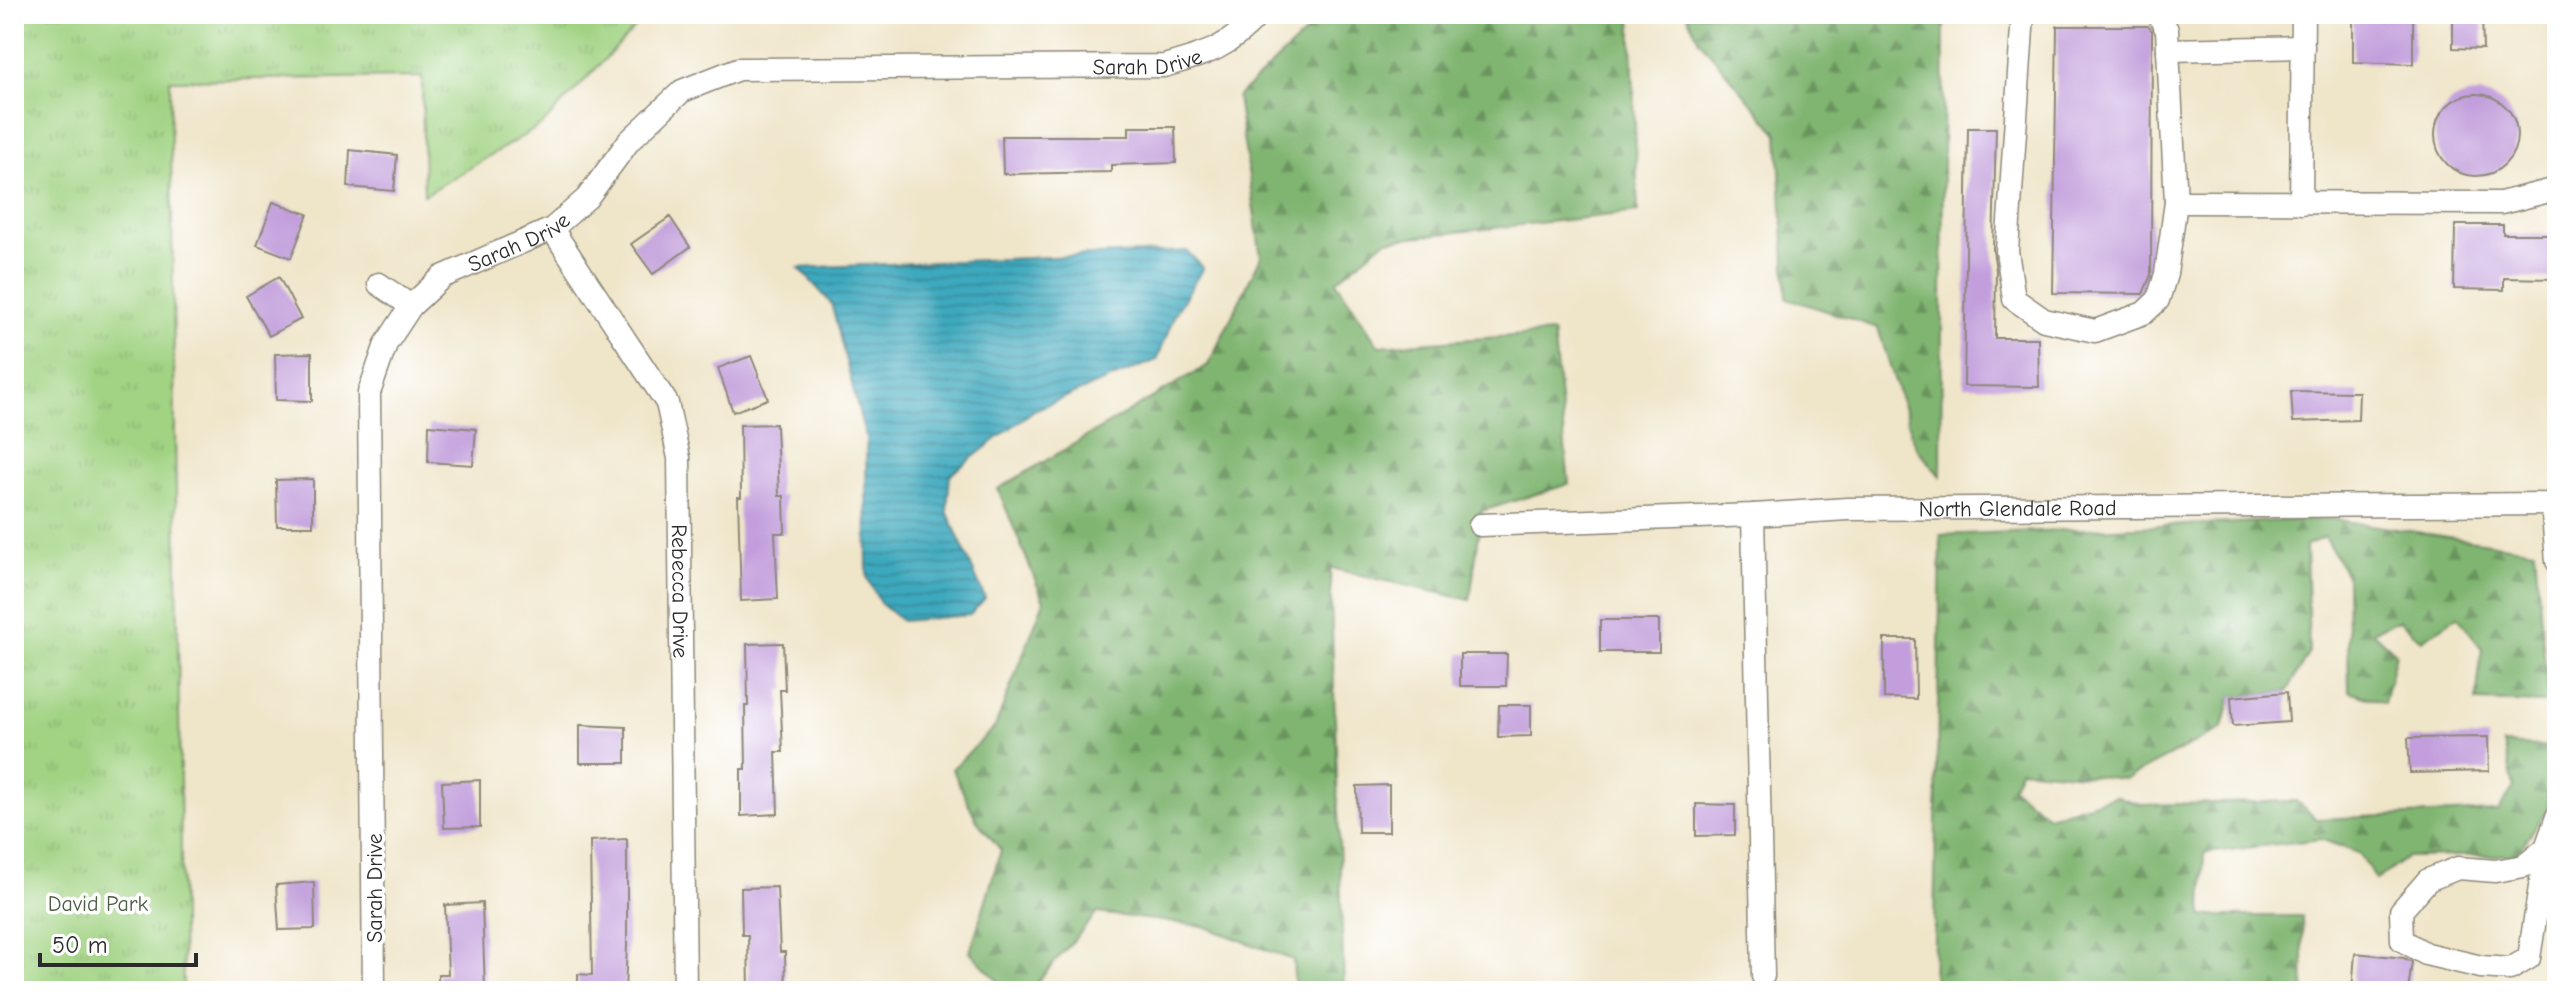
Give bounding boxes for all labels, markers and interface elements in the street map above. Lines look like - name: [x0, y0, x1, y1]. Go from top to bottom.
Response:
- street label: Sarah Drive: [1093, 44, 1205, 81]
- street label: Sarah Drive: [464, 207, 576, 278]
- street label: North Glendale Road: [1919, 495, 2117, 522]
- street label: Rebecca Drive: [666, 524, 693, 658]
- street label: Sarah Drive: [362, 833, 388, 943]
- park label: David Park: [48, 891, 149, 917]
- scale bar: [40, 917, 196, 967]
- text: 50 m: [52, 931, 108, 959]

